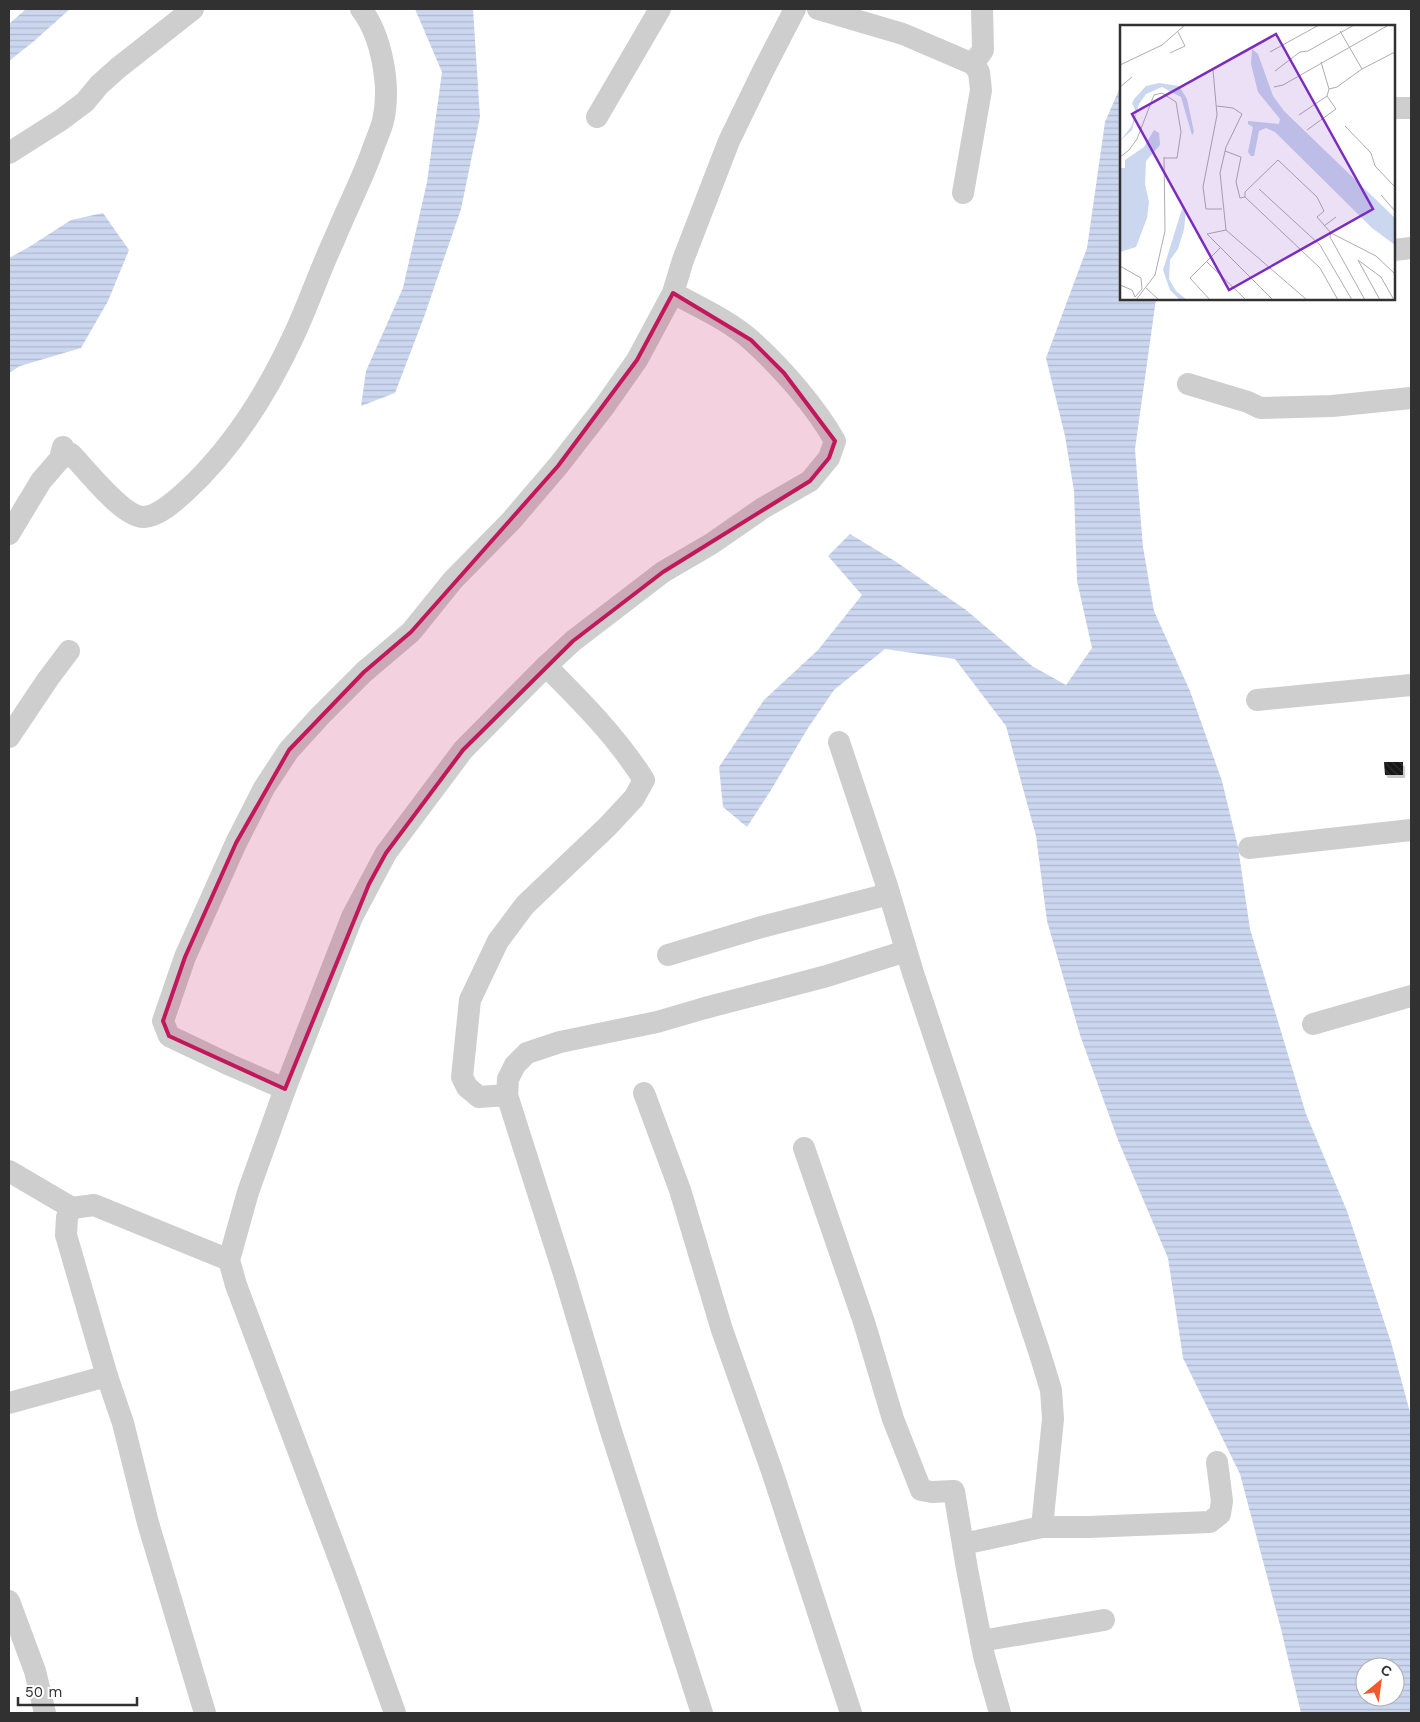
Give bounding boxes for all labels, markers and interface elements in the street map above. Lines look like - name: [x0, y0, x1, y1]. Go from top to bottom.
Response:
- inset map: [1120, 25, 1395, 300]
- north arrow: [1355, 1657, 1405, 1707]
- text: С: [1378, 1661, 1395, 1680]
- scale bar: [18, 1674, 136, 1706]
- text: 50 m: [25, 1683, 62, 1701]

